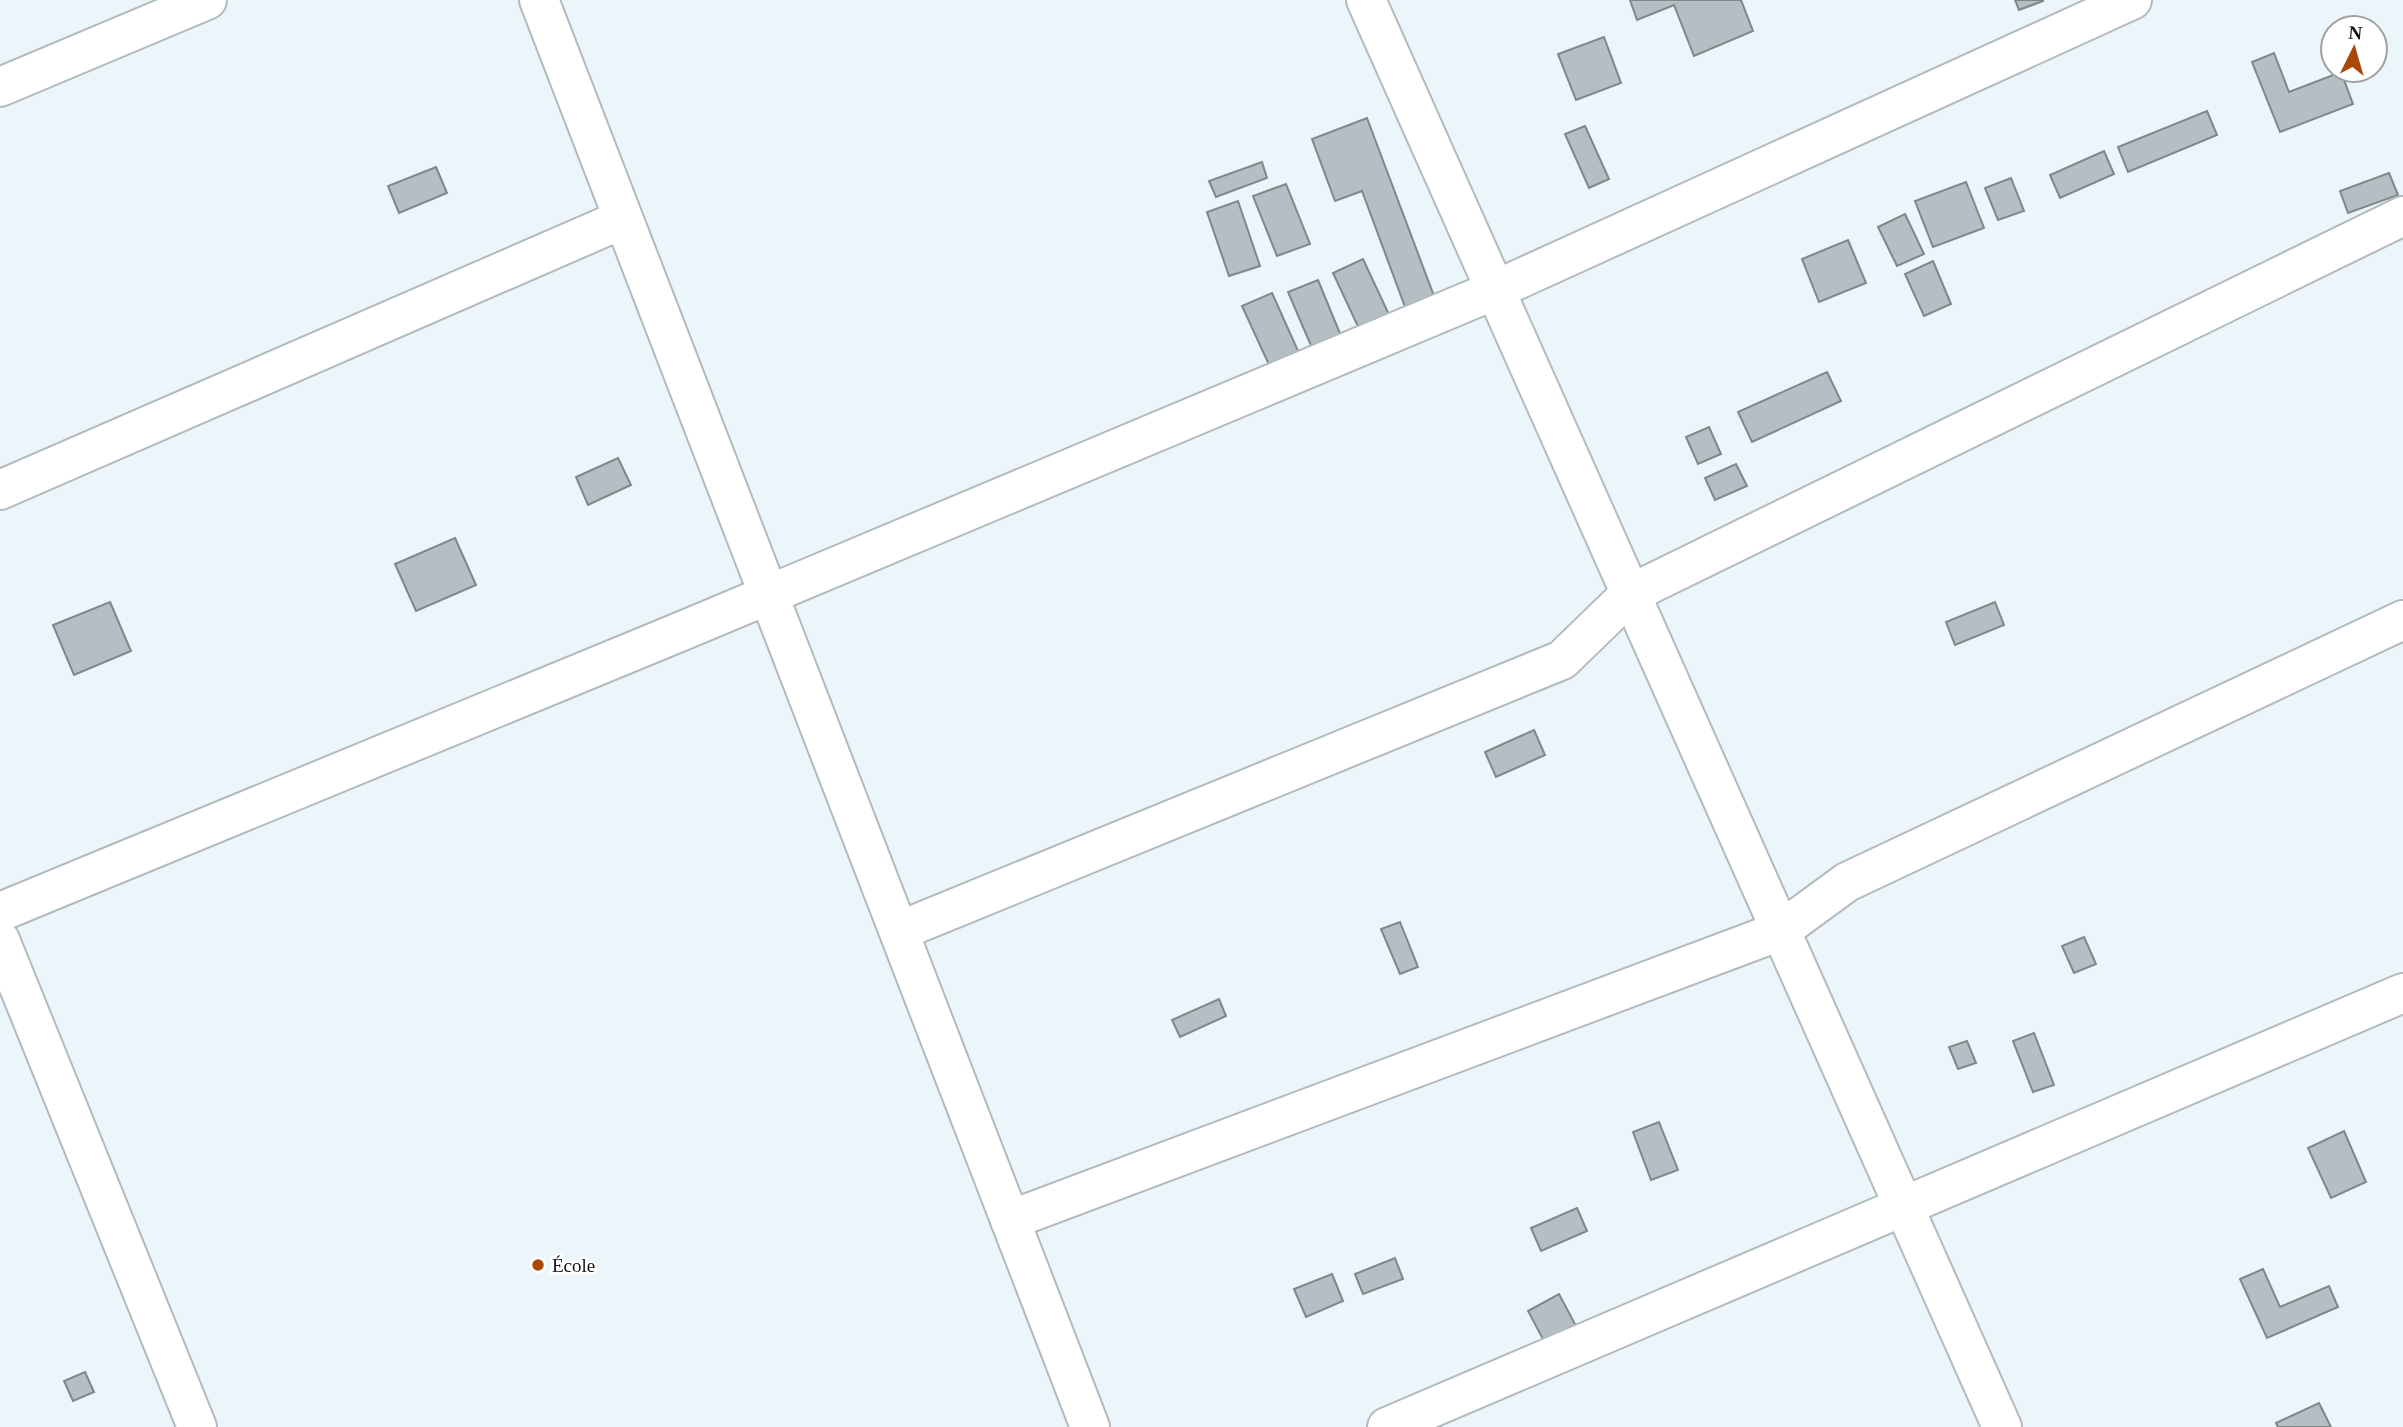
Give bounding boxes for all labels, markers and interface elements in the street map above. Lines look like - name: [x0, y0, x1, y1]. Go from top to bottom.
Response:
- north arrow: [2319, 14, 2389, 84]
- text: N: [2348, 22, 2363, 44]
- place label: École: [552, 1255, 595, 1276]
- marker: École: [530, 1257, 546, 1273]

